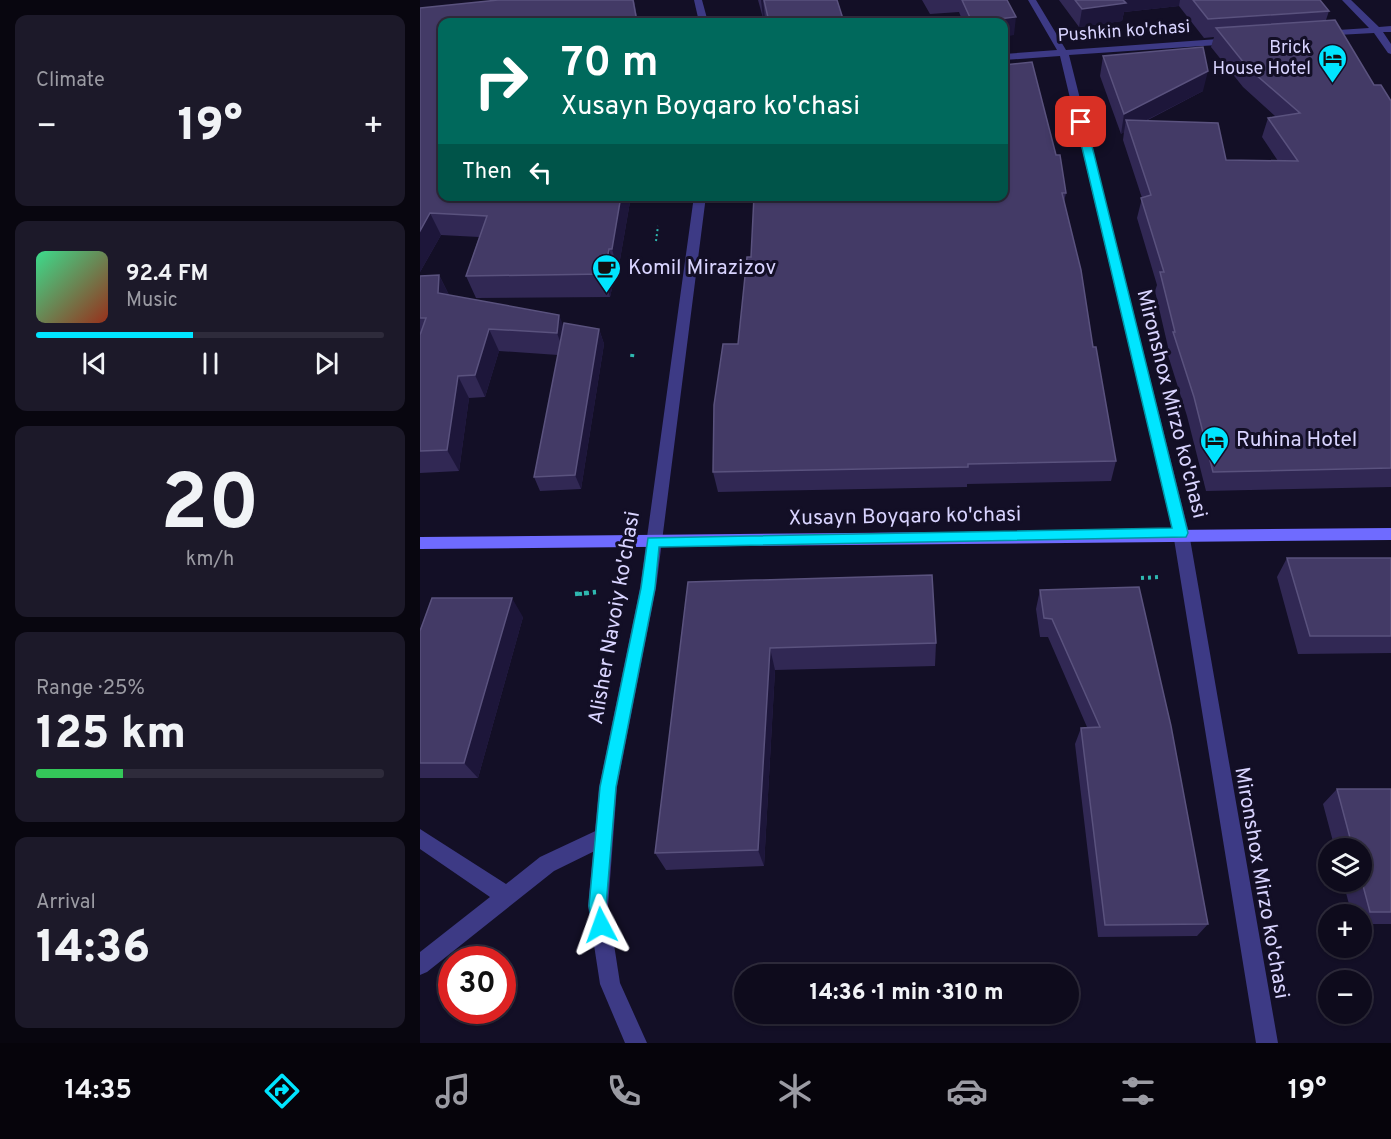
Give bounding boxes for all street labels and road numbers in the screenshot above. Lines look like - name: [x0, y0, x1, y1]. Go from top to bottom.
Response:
- street label: Pushkin ko'chasi: [1057, 16, 1191, 48]
- street label: Mironshox Mirzo ko'chasi: [1129, 287, 1213, 521]
- street label: Xusayn Boyqaro ko'chasi: [788, 501, 1022, 533]
- street label: Alisher Navoiy ko'chasi: [583, 509, 647, 727]
- street label: Mironshox Mirzo ko'chasi: [1227, 765, 1295, 1001]

